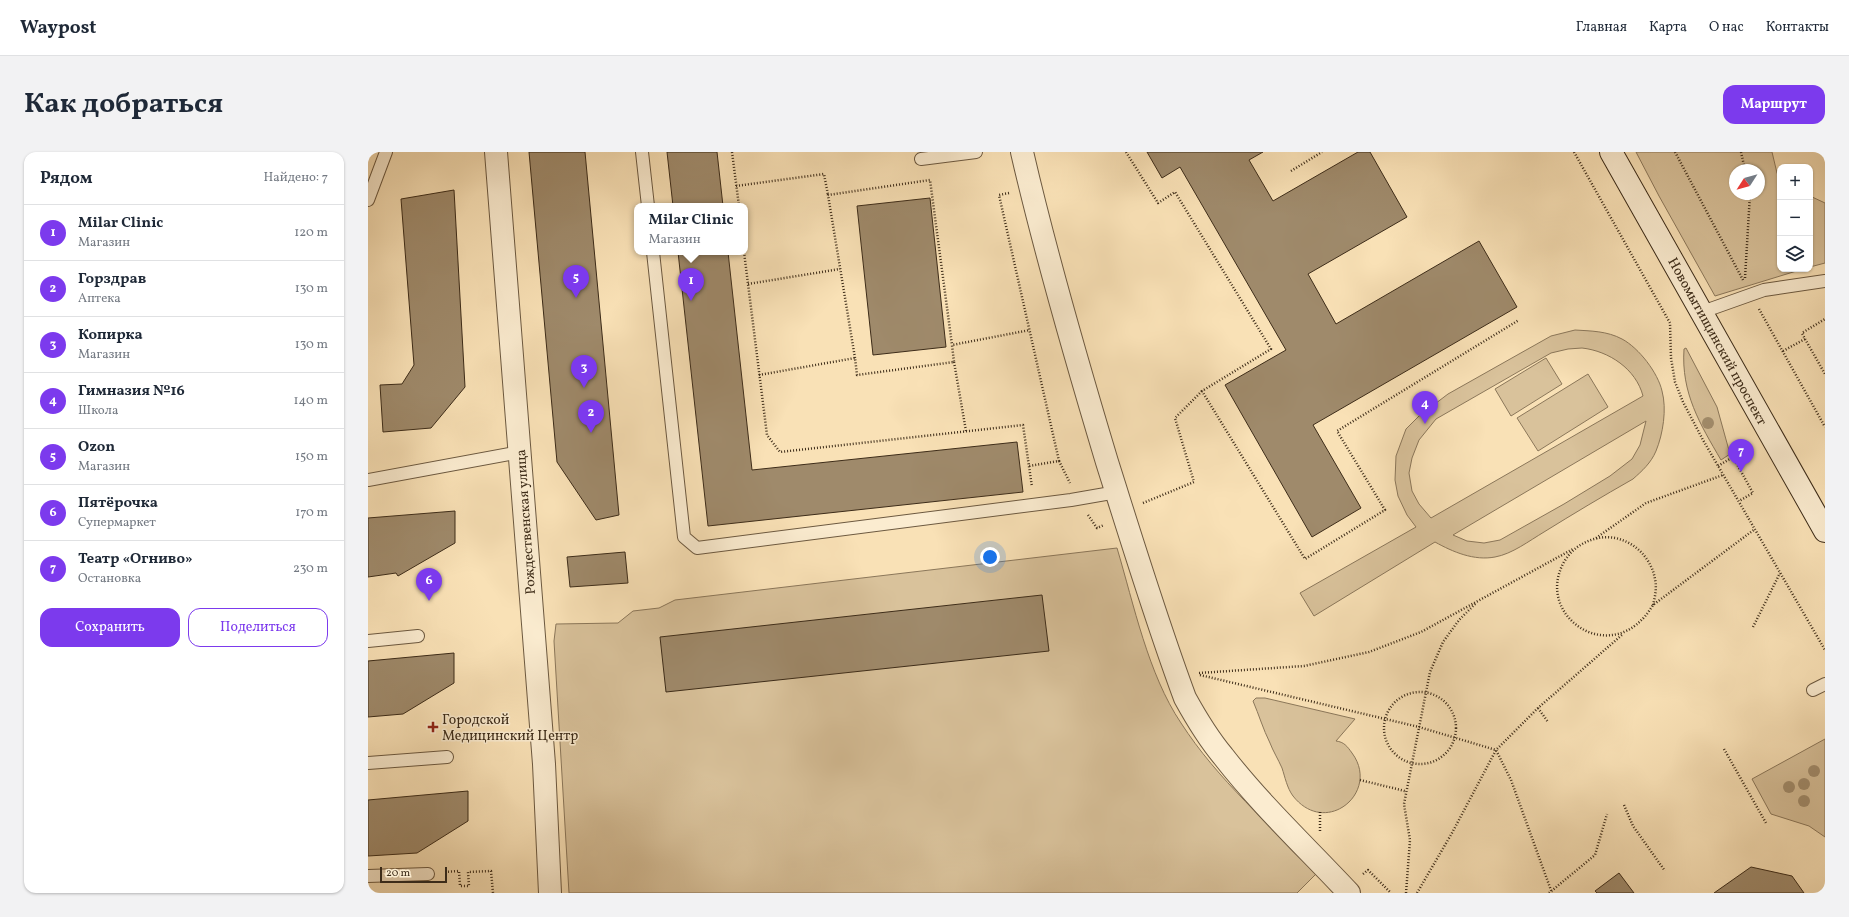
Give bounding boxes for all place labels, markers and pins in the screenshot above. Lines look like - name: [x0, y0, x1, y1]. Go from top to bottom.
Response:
- pin: 5: [563, 265, 589, 298]
- pin: 1: [678, 268, 704, 301]
- pin: 3: [571, 355, 597, 388]
- pin: 4: [1412, 391, 1438, 424]
- pin: 2: [578, 400, 604, 433]
- pin: 7: [1728, 439, 1754, 472]
- pin: 6: [416, 568, 442, 601]
- place label: Городской Медицинский Центр: [442, 711, 578, 746]
- marker: Городской Медицинский Центр: [427, 721, 439, 733]

